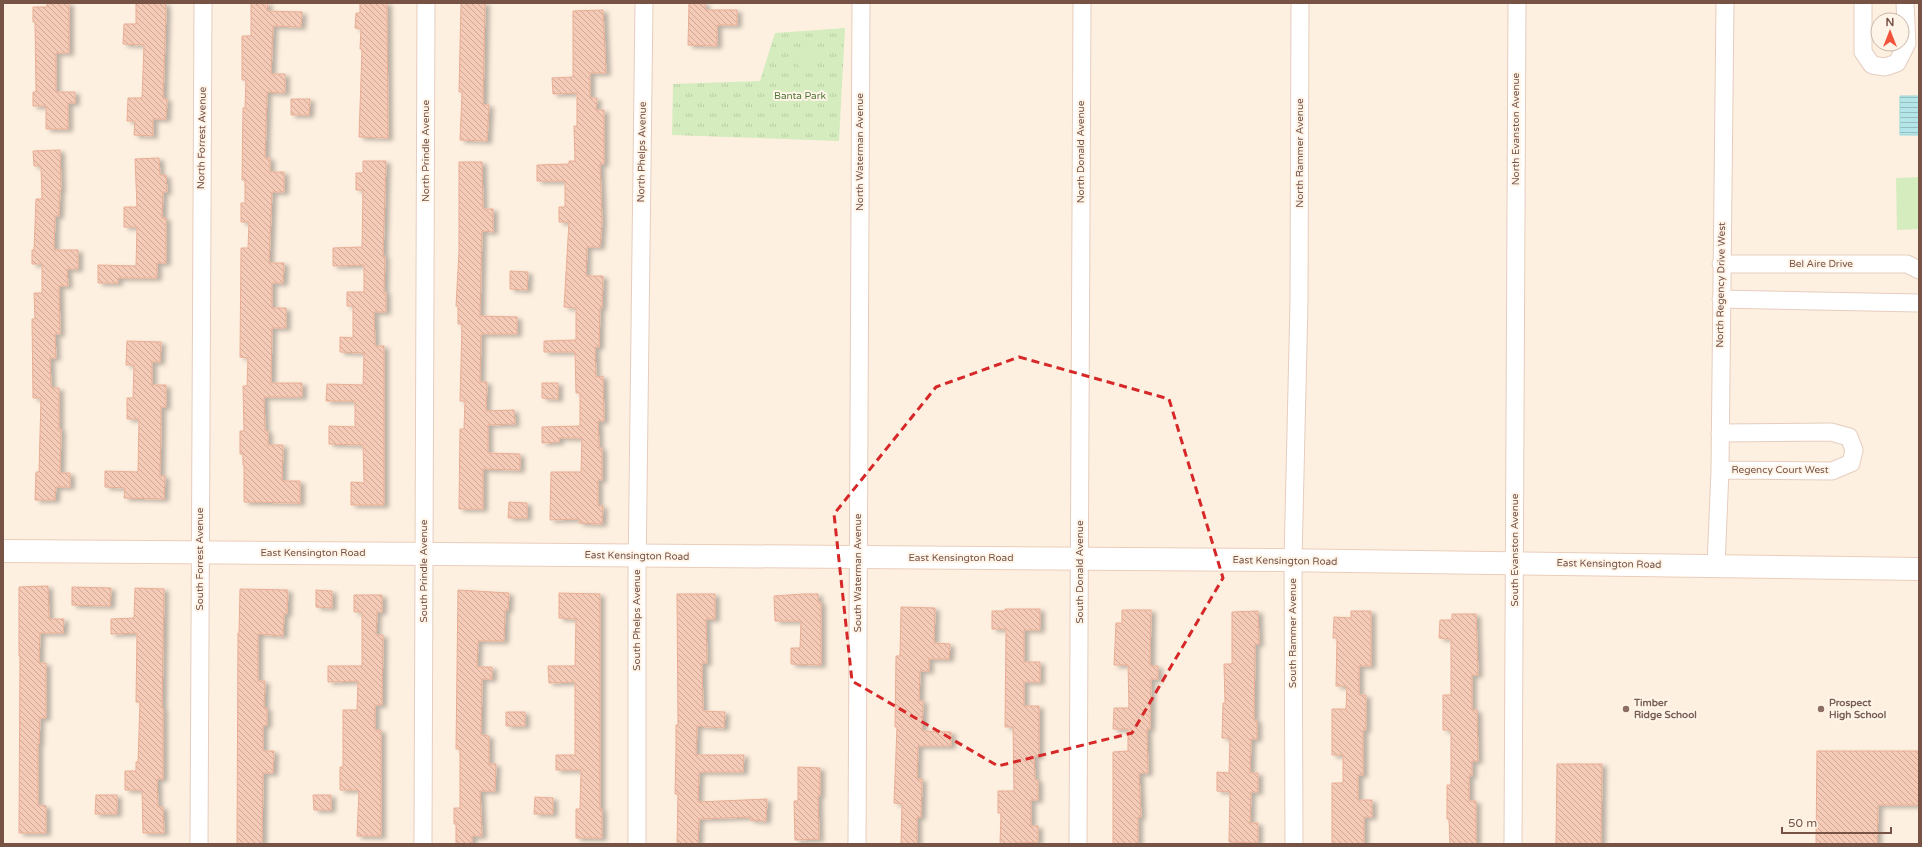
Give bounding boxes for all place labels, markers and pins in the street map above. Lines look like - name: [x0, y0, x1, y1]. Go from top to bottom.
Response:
- place label: Timber Ridge School: [1633, 697, 1697, 721]
- place label: Prospect High School: [1829, 697, 1886, 721]
- marker: Timber Ridge School: [1621, 704, 1631, 714]
- marker: Prospect High School: [1816, 704, 1826, 714]

